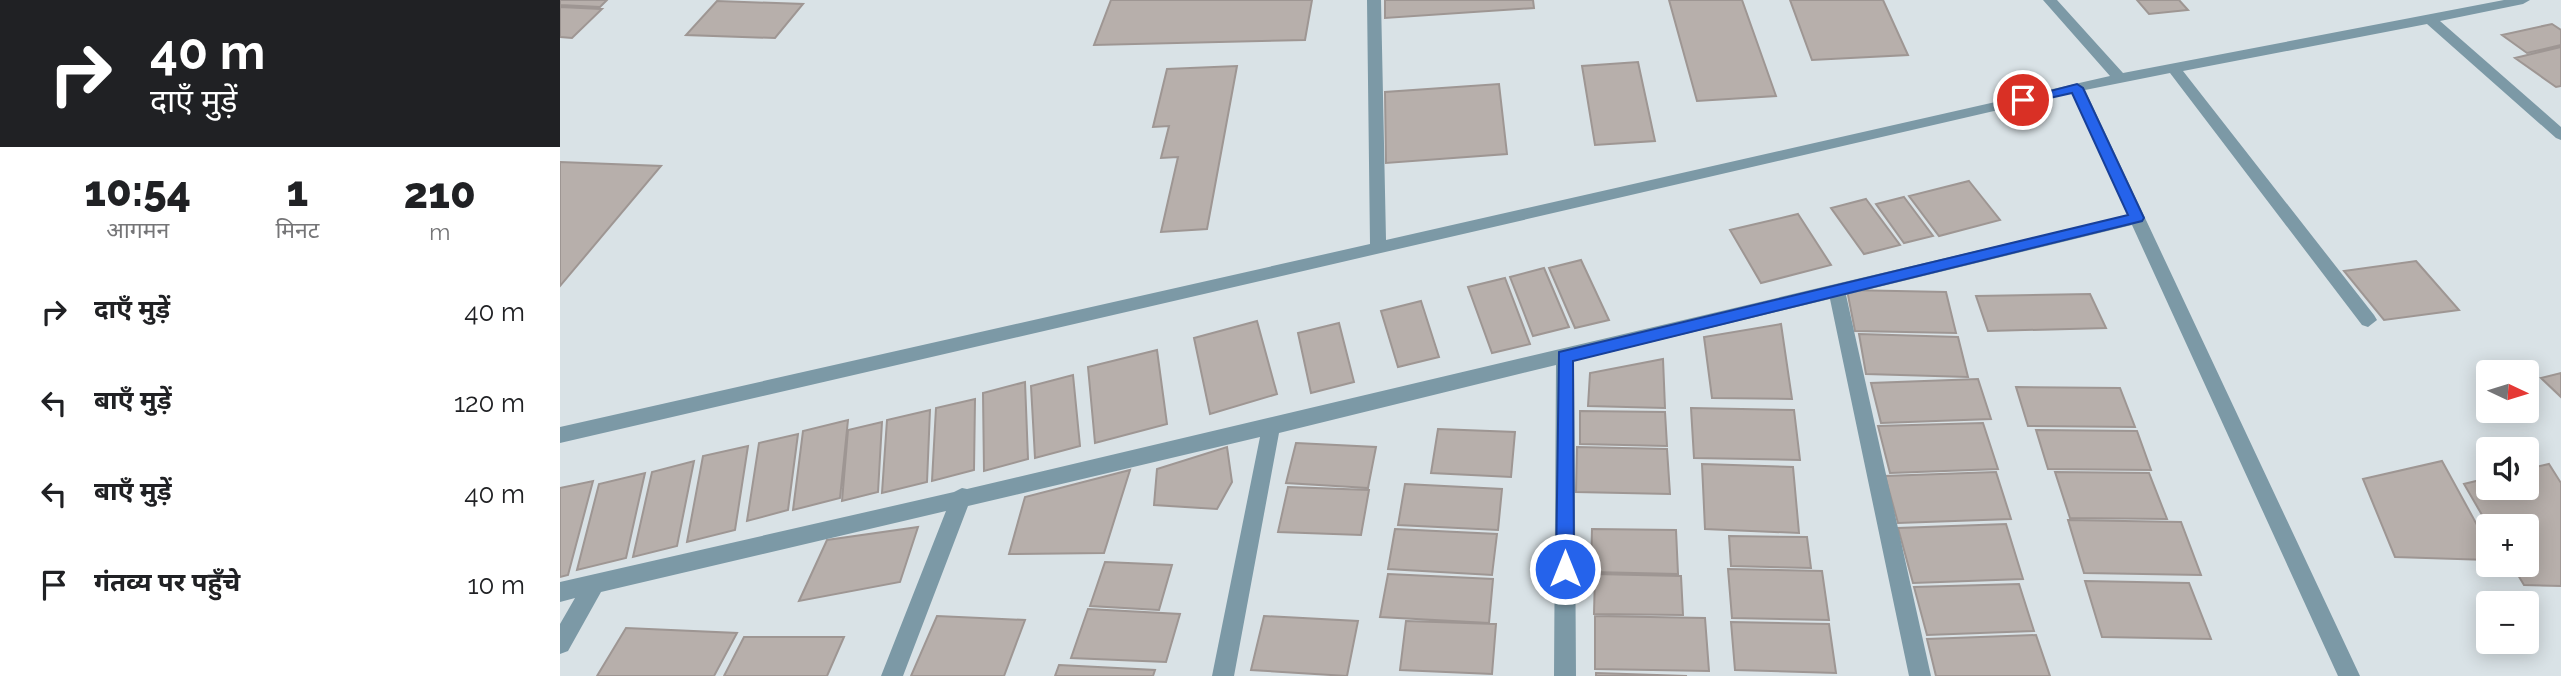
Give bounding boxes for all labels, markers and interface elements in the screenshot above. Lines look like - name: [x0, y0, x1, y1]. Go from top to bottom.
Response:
- text: 40 m: [150, 23, 265, 80]
- icon: right: [35, 28, 126, 119]
- pin: [1993, 70, 2053, 130]
- icon: arrive: [2004, 81, 2042, 119]
- text: दाएँ मुड़ें: [150, 82, 237, 119]
- text: 10:54: [84, 167, 191, 216]
- text: 1: [287, 167, 308, 216]
- text: 210: [404, 169, 476, 218]
- text: आगमन: [106, 216, 169, 243]
- text: मिनट: [275, 216, 319, 243]
- text: m: [429, 218, 450, 245]
- icon: right: [35, 293, 73, 331]
- text: दाएँ मुड़ें: [94, 294, 170, 324]
- text: 40 m: [464, 297, 525, 327]
- north arrow: [2476, 360, 2539, 424]
- map controls: [2476, 360, 2539, 654]
- icon: left: [35, 384, 73, 422]
- text: बाएँ मुड़ें: [94, 385, 172, 415]
- text: 120 m: [454, 388, 525, 418]
- button: sound: [2476, 437, 2539, 500]
- icon: left: [35, 475, 73, 513]
- text: बाएँ मुड़ें: [94, 476, 172, 506]
- text: 40 m: [464, 479, 525, 509]
- button: +: [2476, 514, 2539, 577]
- position arrow: [1528, 532, 1602, 606]
- icon: arrive: [35, 566, 73, 604]
- text: गंतव्य पर पहुँचे: [94, 567, 240, 597]
- text: 10 m: [467, 570, 525, 600]
- button: −: [2476, 591, 2539, 654]

